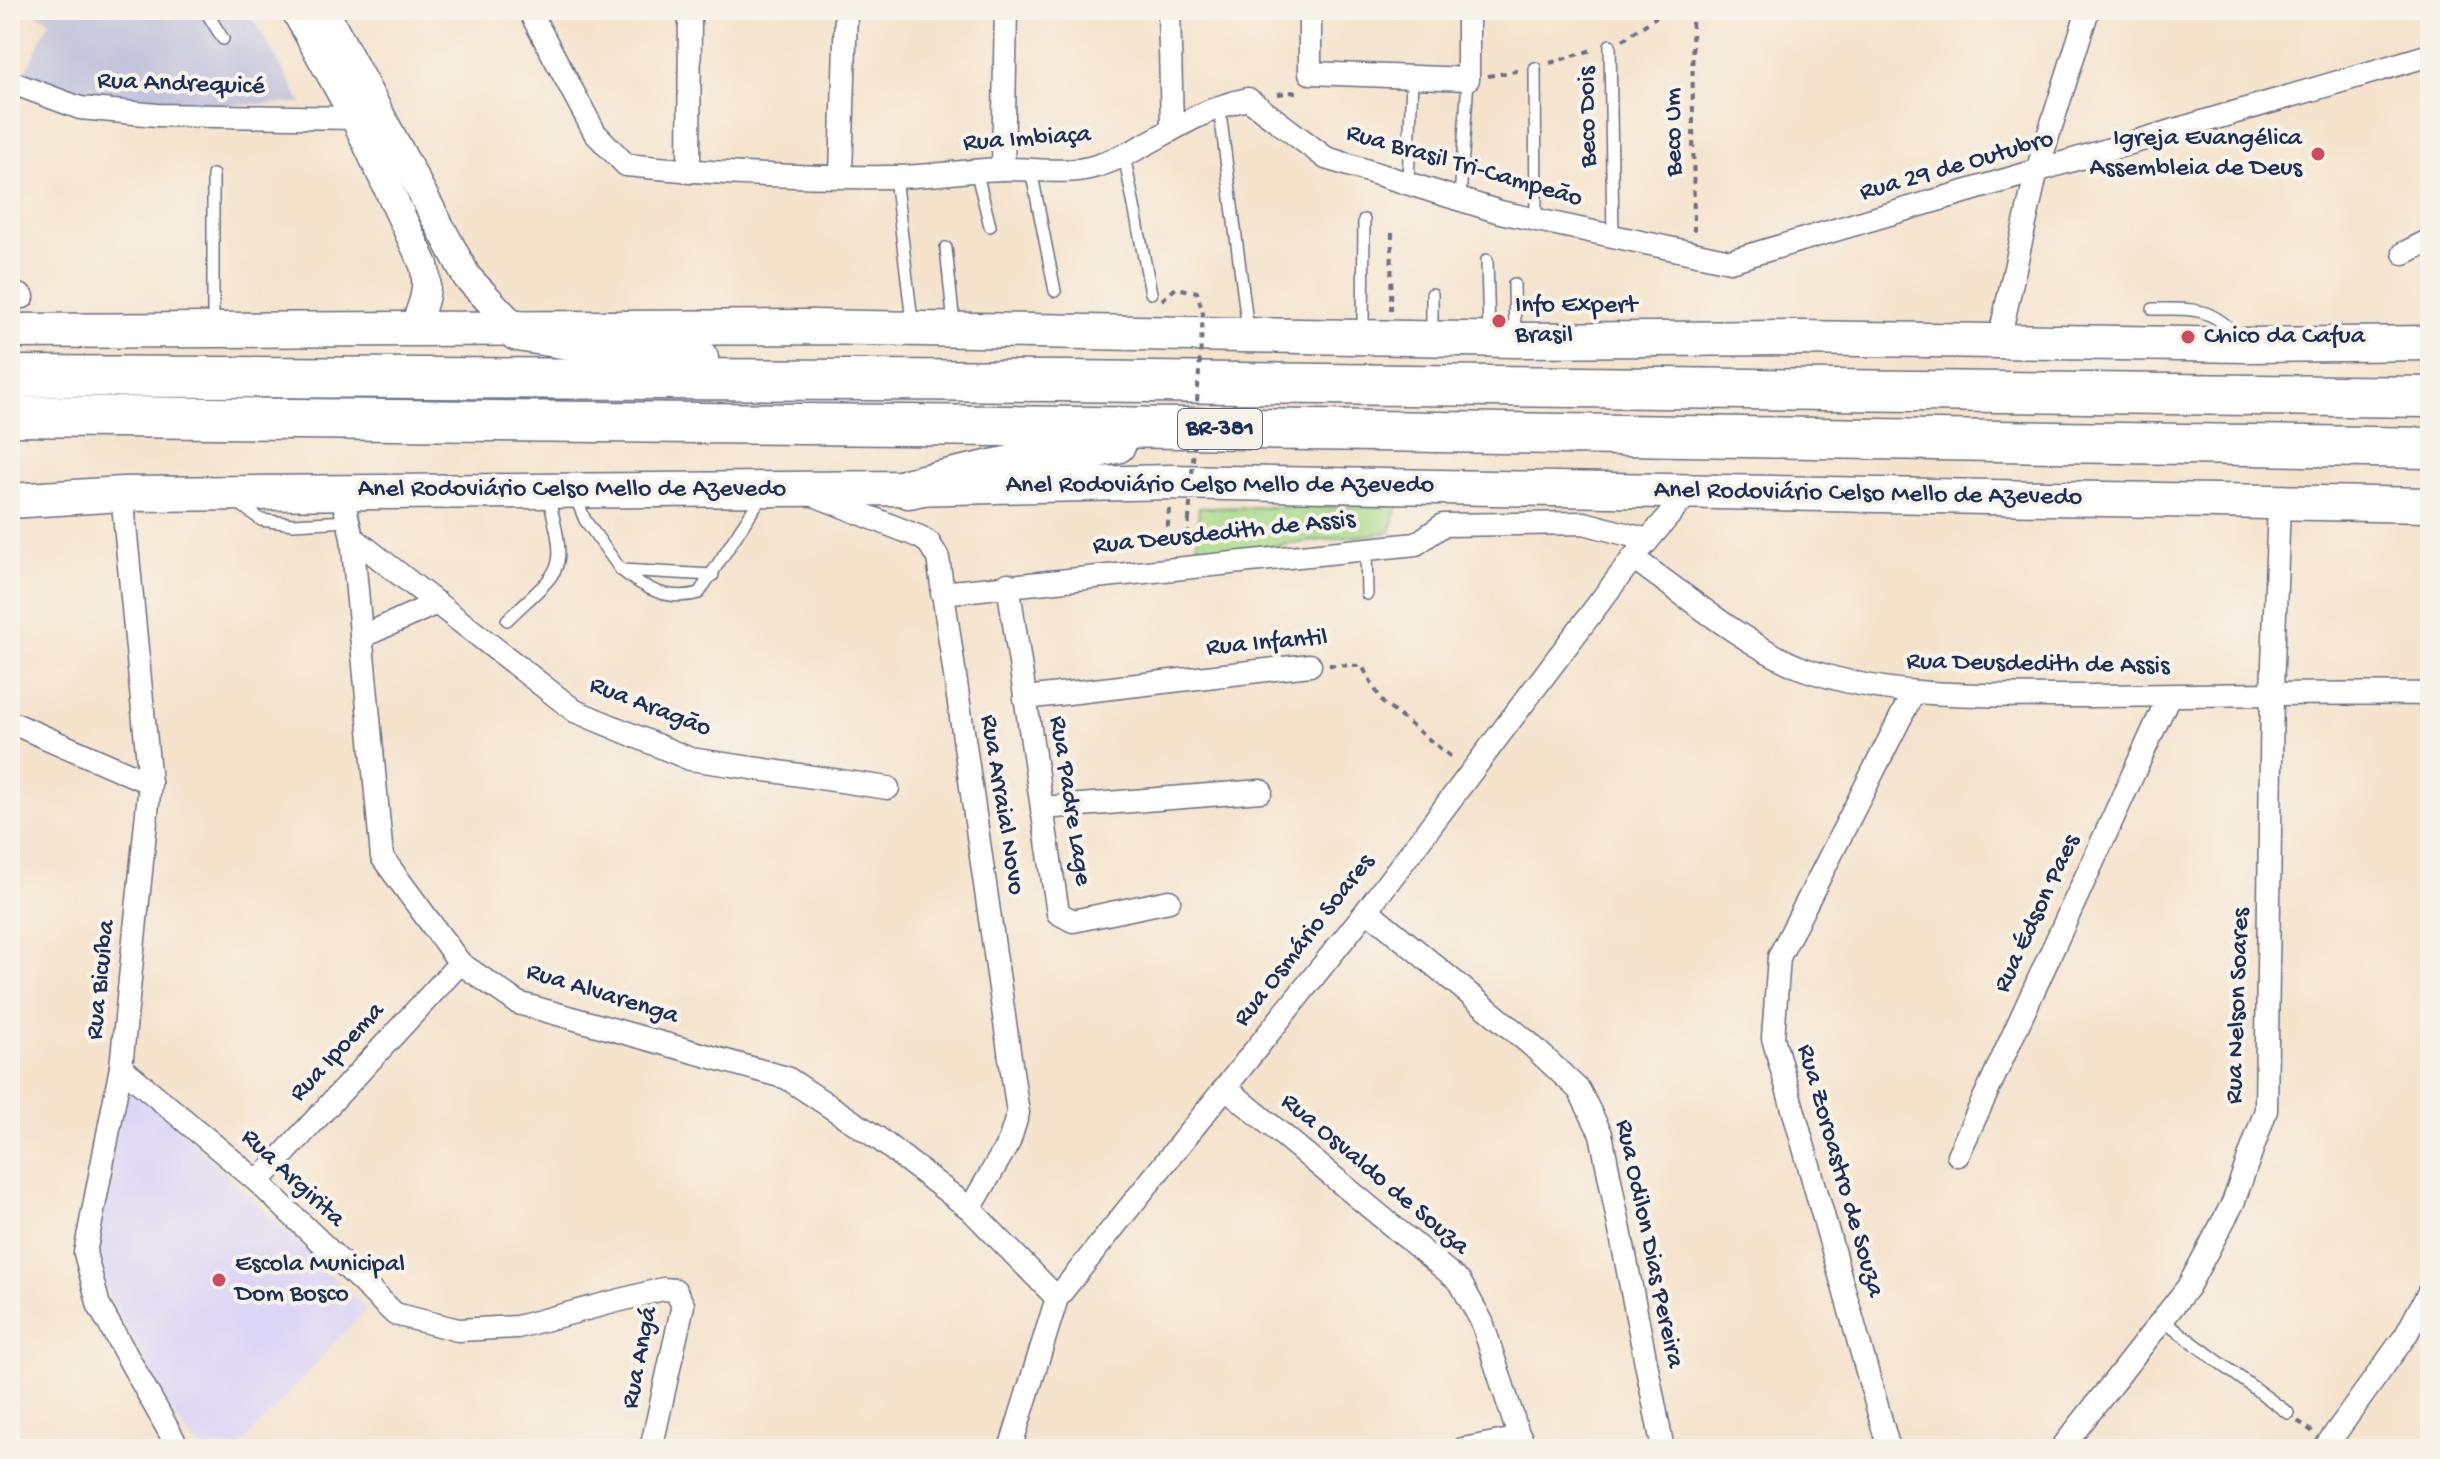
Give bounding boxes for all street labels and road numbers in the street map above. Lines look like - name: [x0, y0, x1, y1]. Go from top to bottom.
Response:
- street label: Beco Dois: [1573, 65, 1605, 169]
- street label: Rua Andrequicé: [97, 67, 266, 103]
- street label: Beco Um: [1659, 87, 1691, 178]
- street label: Rua Brasil Tri-Campeão: [1342, 118, 1586, 216]
- street label: Rua Imbiaça: [962, 120, 1094, 160]
- street label: Rua 29 de Outubro: [1856, 125, 2058, 209]
- road number: BR-381: [1178, 409, 1262, 449]
- street label: Anel Rodoviário Celso Mello de Azevedo: [1006, 471, 1434, 502]
- street label: Anel Rodoviário Celso Mello de Azevedo: [358, 475, 786, 506]
- street label: Anel Rodoviário Celso Mello de Azevedo: [1653, 476, 2083, 514]
- street label: Rua Deusdedith de Assis: [1091, 505, 1358, 563]
- street label: Rua Infantil: [1205, 623, 1329, 665]
- street label: Rua Deusdedith de Assis: [1906, 647, 2171, 683]
- street label: Rua Aragão: [585, 671, 715, 745]
- street label: Rua Arraial Novo: [971, 713, 1031, 897]
- street label: Rua Padre Lage: [1040, 714, 1098, 889]
- street label: Rua Édson Paes: [1988, 829, 2089, 998]
- street label: Rua Osmário Soares: [1228, 847, 1383, 1034]
- street label: Rua Nelson Soares: [2220, 906, 2258, 1105]
- street label: Rua Bicuíba: [80, 917, 124, 1041]
- street label: Rua Alvarenga: [522, 957, 683, 1033]
- street label: Rua Ipoema: [284, 995, 393, 1109]
- street label: Rua Zoroastro de Souza: [1788, 1041, 1890, 1302]
- street label: Rua Osvaldo de Souza: [1273, 1087, 1476, 1264]
- street label: Rua Odilon Dias Pereira: [1607, 1117, 1690, 1373]
- street label: Rua Argirita: [233, 1123, 352, 1236]
- street label: Rua Angá: [616, 1303, 666, 1412]

